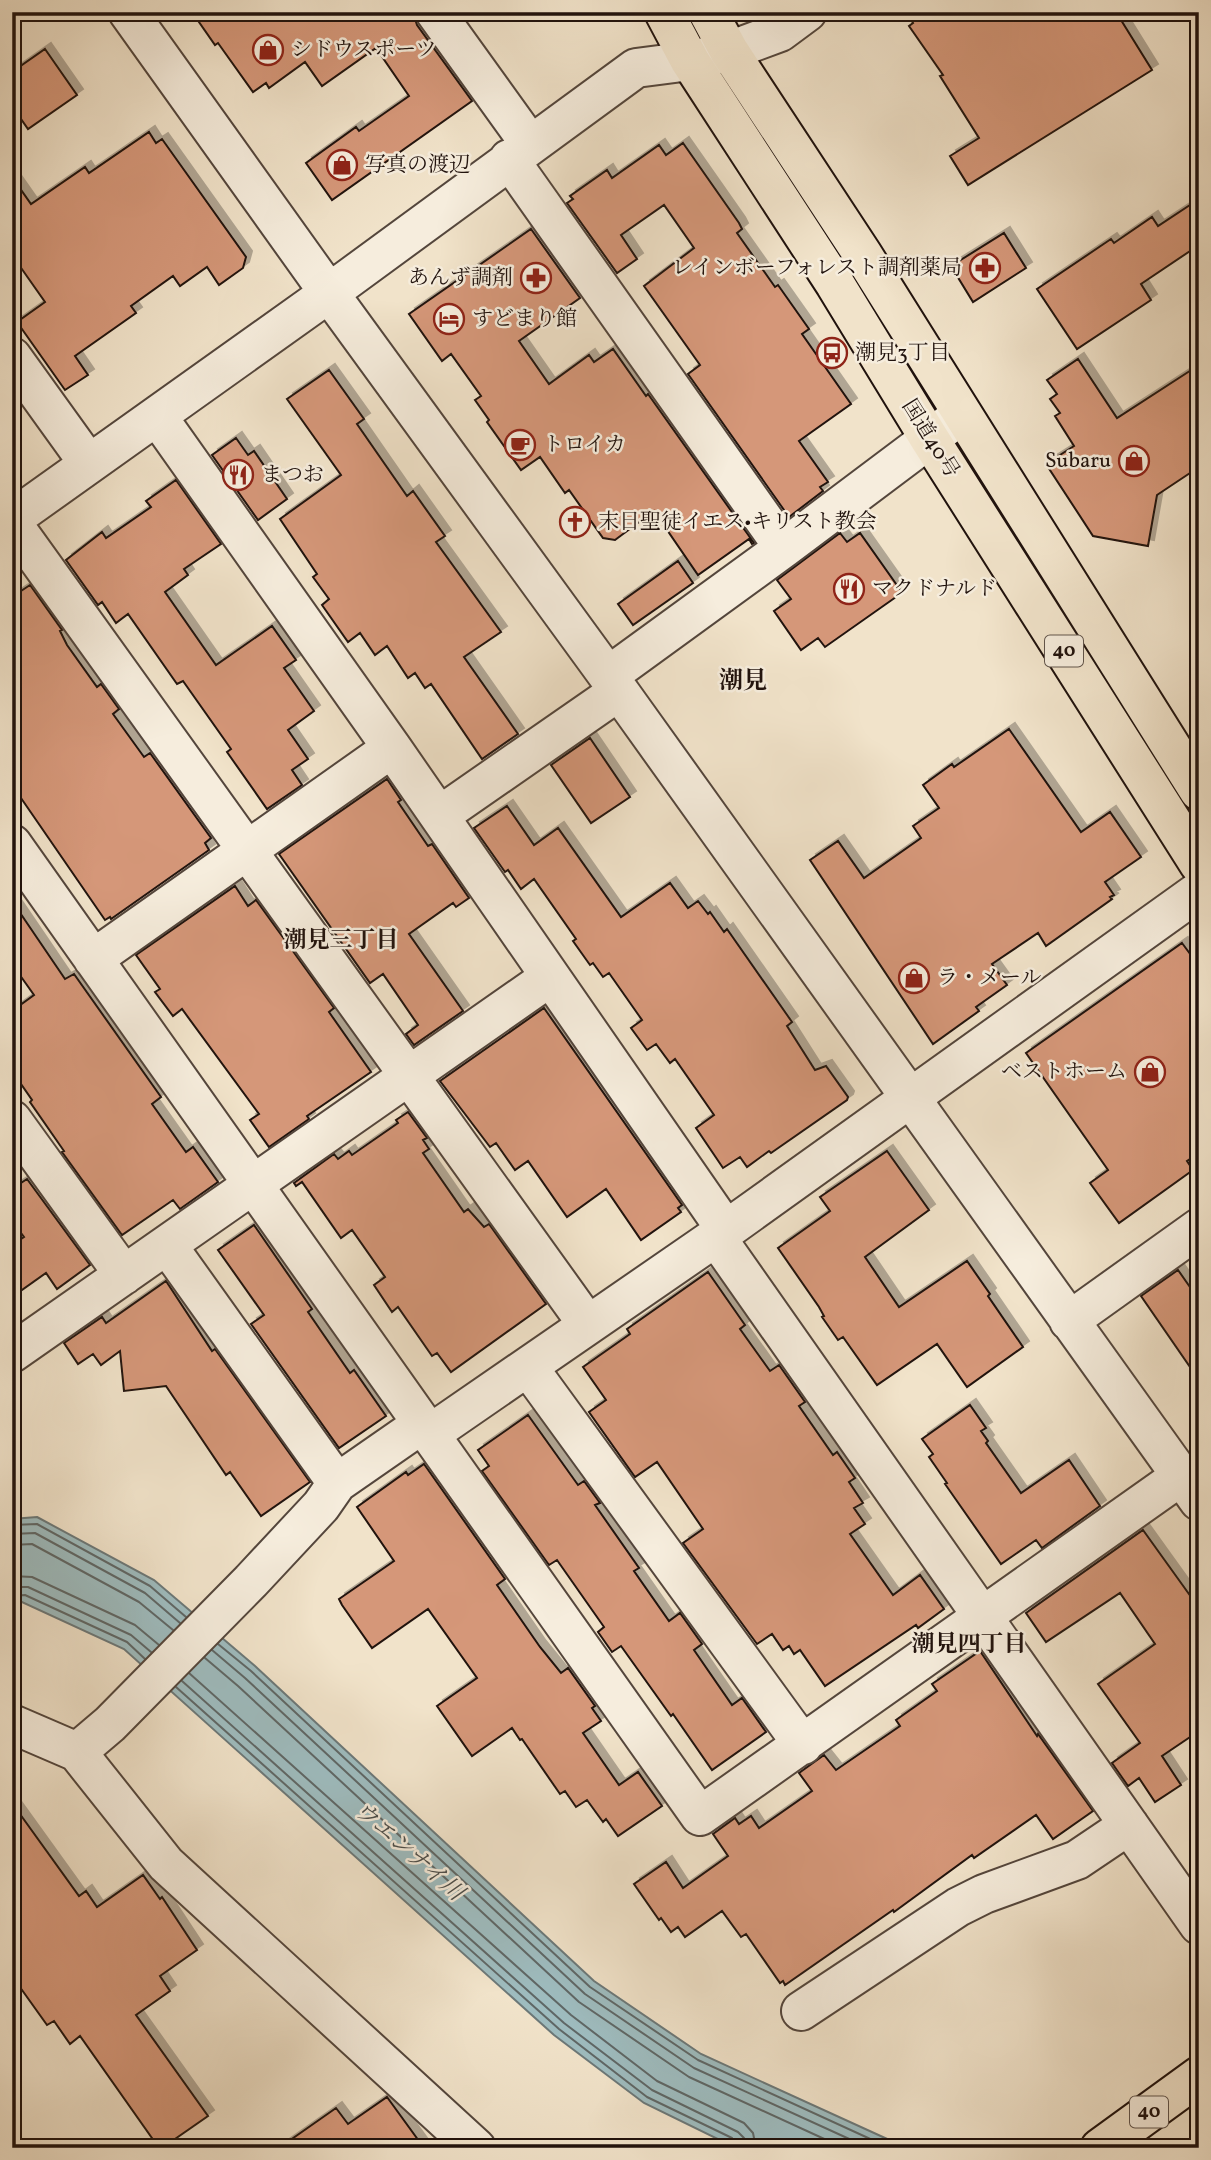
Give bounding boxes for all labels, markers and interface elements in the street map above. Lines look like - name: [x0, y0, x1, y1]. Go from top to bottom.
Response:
- shop icon: シドウスポーツ: [251, 33, 285, 67]
- place label: シドウスポーツ: [291, 36, 437, 65]
- shop icon: 写真の渡辺: [325, 148, 359, 182]
- place label: 写真の渡辺: [365, 151, 470, 180]
- pharmacy icon: レインボーフォレスト調剤薬局: [968, 251, 1002, 285]
- place label: レインボーフォレスト調剤薬局: [672, 254, 962, 283]
- pharmacy icon: あんず調剤: [519, 261, 553, 295]
- place label: あんず調剤: [408, 264, 513, 293]
- hotel icon: すどまり館: [432, 302, 466, 336]
- place label: すどまり館: [472, 305, 577, 334]
- bus stop icon: 潮見3丁目: [815, 336, 849, 370]
- place label: 潮見3丁目: [855, 339, 950, 368]
- street label: 国道40号: [894, 394, 966, 484]
- cafe icon: トロイカ: [503, 428, 537, 462]
- place label: トロイカ: [543, 431, 626, 460]
- shop icon: Subaru: [1117, 444, 1151, 478]
- place label: Subaru: [1045, 447, 1111, 476]
- restaurant icon: まつお: [221, 458, 255, 492]
- place label: まつお: [261, 461, 324, 490]
- church icon: 末日聖徒イエス•キリスト教会: [558, 505, 592, 539]
- place label: 末日聖徒イエス•キリスト教会: [598, 508, 877, 537]
- restaurant icon: マクドナルド: [832, 572, 866, 606]
- place label: マクドナルド: [872, 575, 997, 604]
- road number: 40: [1045, 636, 1083, 666]
- district label: 潮見: [719, 665, 767, 699]
- district label: 潮見三丁目: [284, 925, 399, 957]
- shop icon: ラ・メール: [897, 961, 931, 995]
- place label: ラ・メール: [937, 964, 1042, 993]
- shop icon: ベストホーム: [1133, 1055, 1167, 1089]
- place label: ベストホーム: [1001, 1058, 1127, 1087]
- district label: 潮見四丁目: [912, 1629, 1027, 1661]
- water label: ウエンナイ川: [346, 1795, 472, 1911]
- road number: 40: [1130, 2096, 1168, 2128]

